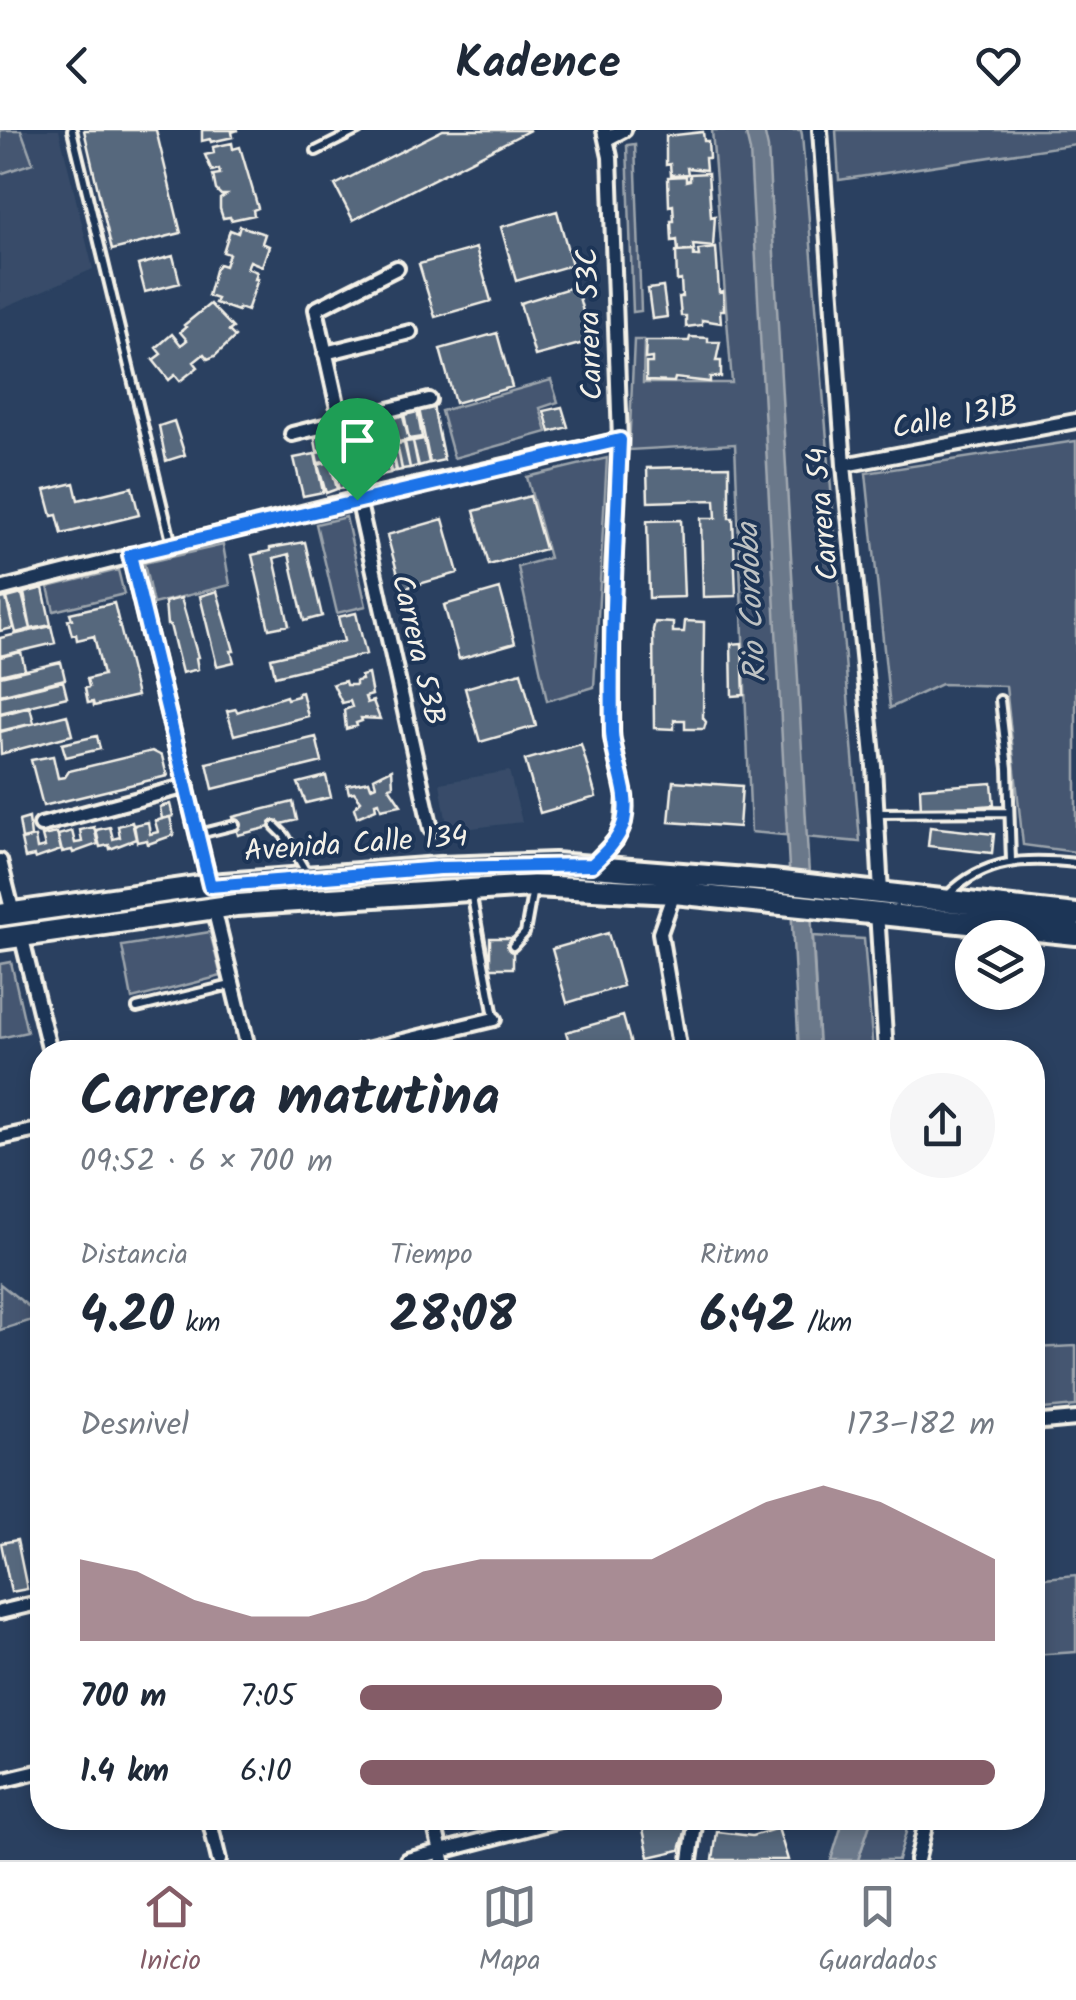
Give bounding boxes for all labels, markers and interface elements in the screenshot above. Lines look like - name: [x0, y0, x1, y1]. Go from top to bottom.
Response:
- text: Kadence: [455, 29, 621, 101]
- icon: back: [50, 38, 105, 93]
- icon: heart: [971, 38, 1026, 93]
- street label: Carrera 53C: [564, 247, 618, 401]
- street label: Calle 131B: [888, 382, 1022, 454]
- pin: [315, 398, 400, 501]
- icon: arrive: [330, 413, 385, 468]
- street label: Carrera 54: [794, 445, 854, 583]
- water label: Rio Cordoba: [723, 520, 783, 684]
- street label: Carrera 53B: [376, 570, 458, 730]
- street label: Avenida Calle 134: [243, 813, 469, 877]
- map controls: [955, 920, 1045, 1010]
- button: layers: [955, 920, 1045, 1010]
- text: Carrera matutina: [80, 1056, 500, 1143]
- button: share: [890, 1073, 995, 1178]
- text: 09:52 · 6 × 700 m: [80, 1137, 333, 1188]
- text: Distancia: [80, 1233, 188, 1278]
- text: Tiempo: [390, 1233, 473, 1278]
- text: Ritmo: [700, 1233, 769, 1278]
- text: 4.20: [80, 1278, 174, 1358]
- text: 28:08: [390, 1278, 516, 1358]
- text: 6:42: [700, 1278, 796, 1358]
- text: km: [174, 1301, 221, 1346]
- text: /km: [796, 1301, 852, 1346]
- text: Desnivel: [80, 1400, 189, 1451]
- text: 173–182 m: [846, 1400, 995, 1451]
- text: 700 m: [80, 1672, 166, 1723]
- text: 7:05: [240, 1672, 296, 1723]
- text: 1.4 km: [80, 1747, 169, 1798]
- text: 6:10: [240, 1747, 292, 1798]
- tab: Inicio: [139, 1879, 201, 1984]
- tab: Mapa: [479, 1879, 541, 1984]
- tab: Guardados: [818, 1879, 937, 1984]

